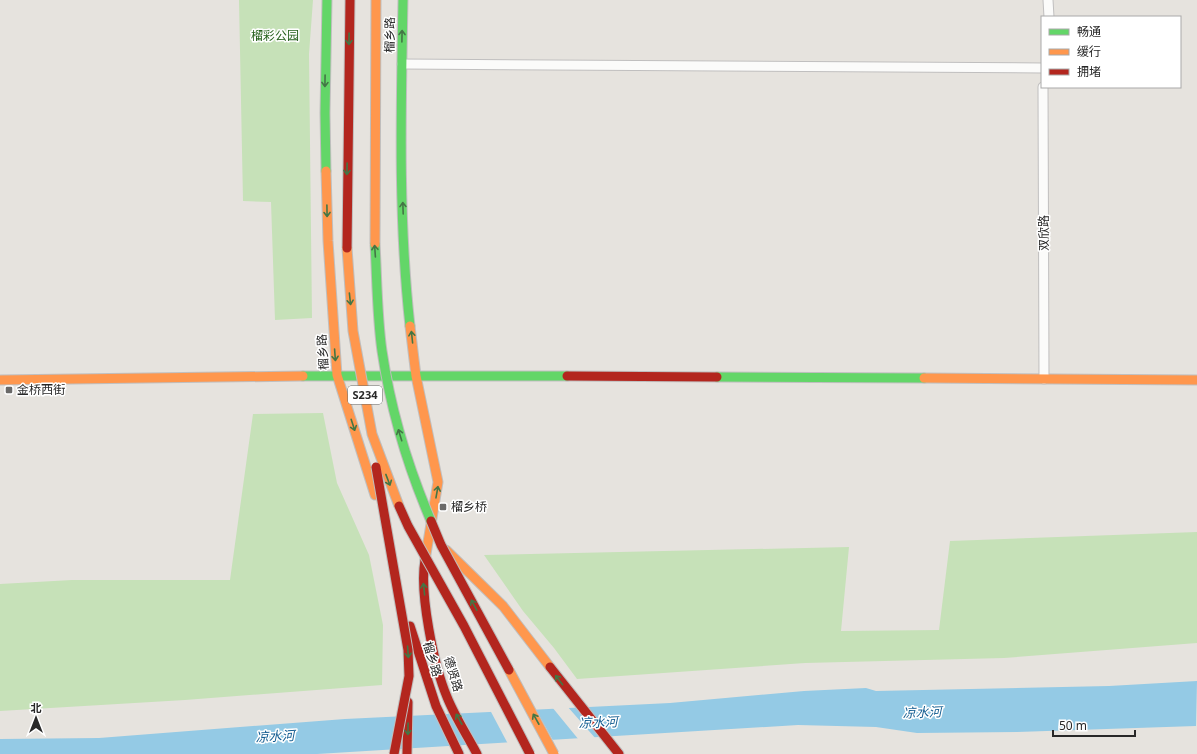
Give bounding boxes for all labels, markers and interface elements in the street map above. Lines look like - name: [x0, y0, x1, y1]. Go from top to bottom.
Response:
- legend: [1041, 16, 1181, 88]
- street label: 榴乡路: [381, 17, 398, 53]
- text: 畅通: [1077, 23, 1101, 40]
- park label: 榴彩公园: [251, 27, 299, 44]
- one-way arrow: [398, 30, 406, 43]
- one-way arrow: [346, 32, 353, 45]
- text: 缓行: [1077, 43, 1101, 60]
- text: 拥堵: [1077, 63, 1101, 80]
- one-way arrow: [321, 74, 329, 87]
- one-way arrow: [343, 162, 351, 175]
- one-way arrow: [399, 202, 407, 215]
- one-way arrow: [323, 204, 331, 217]
- street label: 双欣路: [1035, 215, 1052, 251]
- one-way arrow: [372, 245, 379, 258]
- one-way arrow: [347, 292, 354, 305]
- one-way arrow: [408, 331, 415, 344]
- street label: 榴乡路: [313, 333, 332, 371]
- one-way arrow: [332, 348, 339, 361]
- place label: 金桥西街: [17, 381, 65, 398]
- marker: 金桥西街: [4, 385, 14, 395]
- road number: S234: [348, 386, 382, 404]
- one-way arrow: [350, 419, 357, 432]
- one-way arrow: [396, 429, 403, 442]
- one-way arrow: [385, 474, 393, 486]
- one-way arrow: [433, 486, 441, 499]
- place label: 榴乡桥: [451, 498, 487, 515]
- marker: 榴乡桥: [438, 502, 448, 512]
- one-way arrow: [421, 583, 428, 596]
- one-way arrow: [469, 599, 477, 611]
- street label: 榴乡路: [419, 639, 446, 679]
- one-way arrow: [404, 645, 412, 658]
- street label: 德贤路: [440, 654, 467, 694]
- one-way arrow: [555, 675, 564, 686]
- north arrow: [16, 698, 56, 738]
- text: 北: [31, 700, 42, 715]
- water label: 凉水河: [902, 702, 945, 722]
- water label: 凉水河: [578, 712, 621, 732]
- scale bar: [1053, 712, 1135, 738]
- one-way arrow: [532, 713, 539, 725]
- one-way arrow: [454, 714, 462, 726]
- text: 50 m: [1059, 717, 1087, 734]
- one-way arrow: [404, 722, 412, 735]
- water label: 凉水河: [255, 726, 298, 746]

